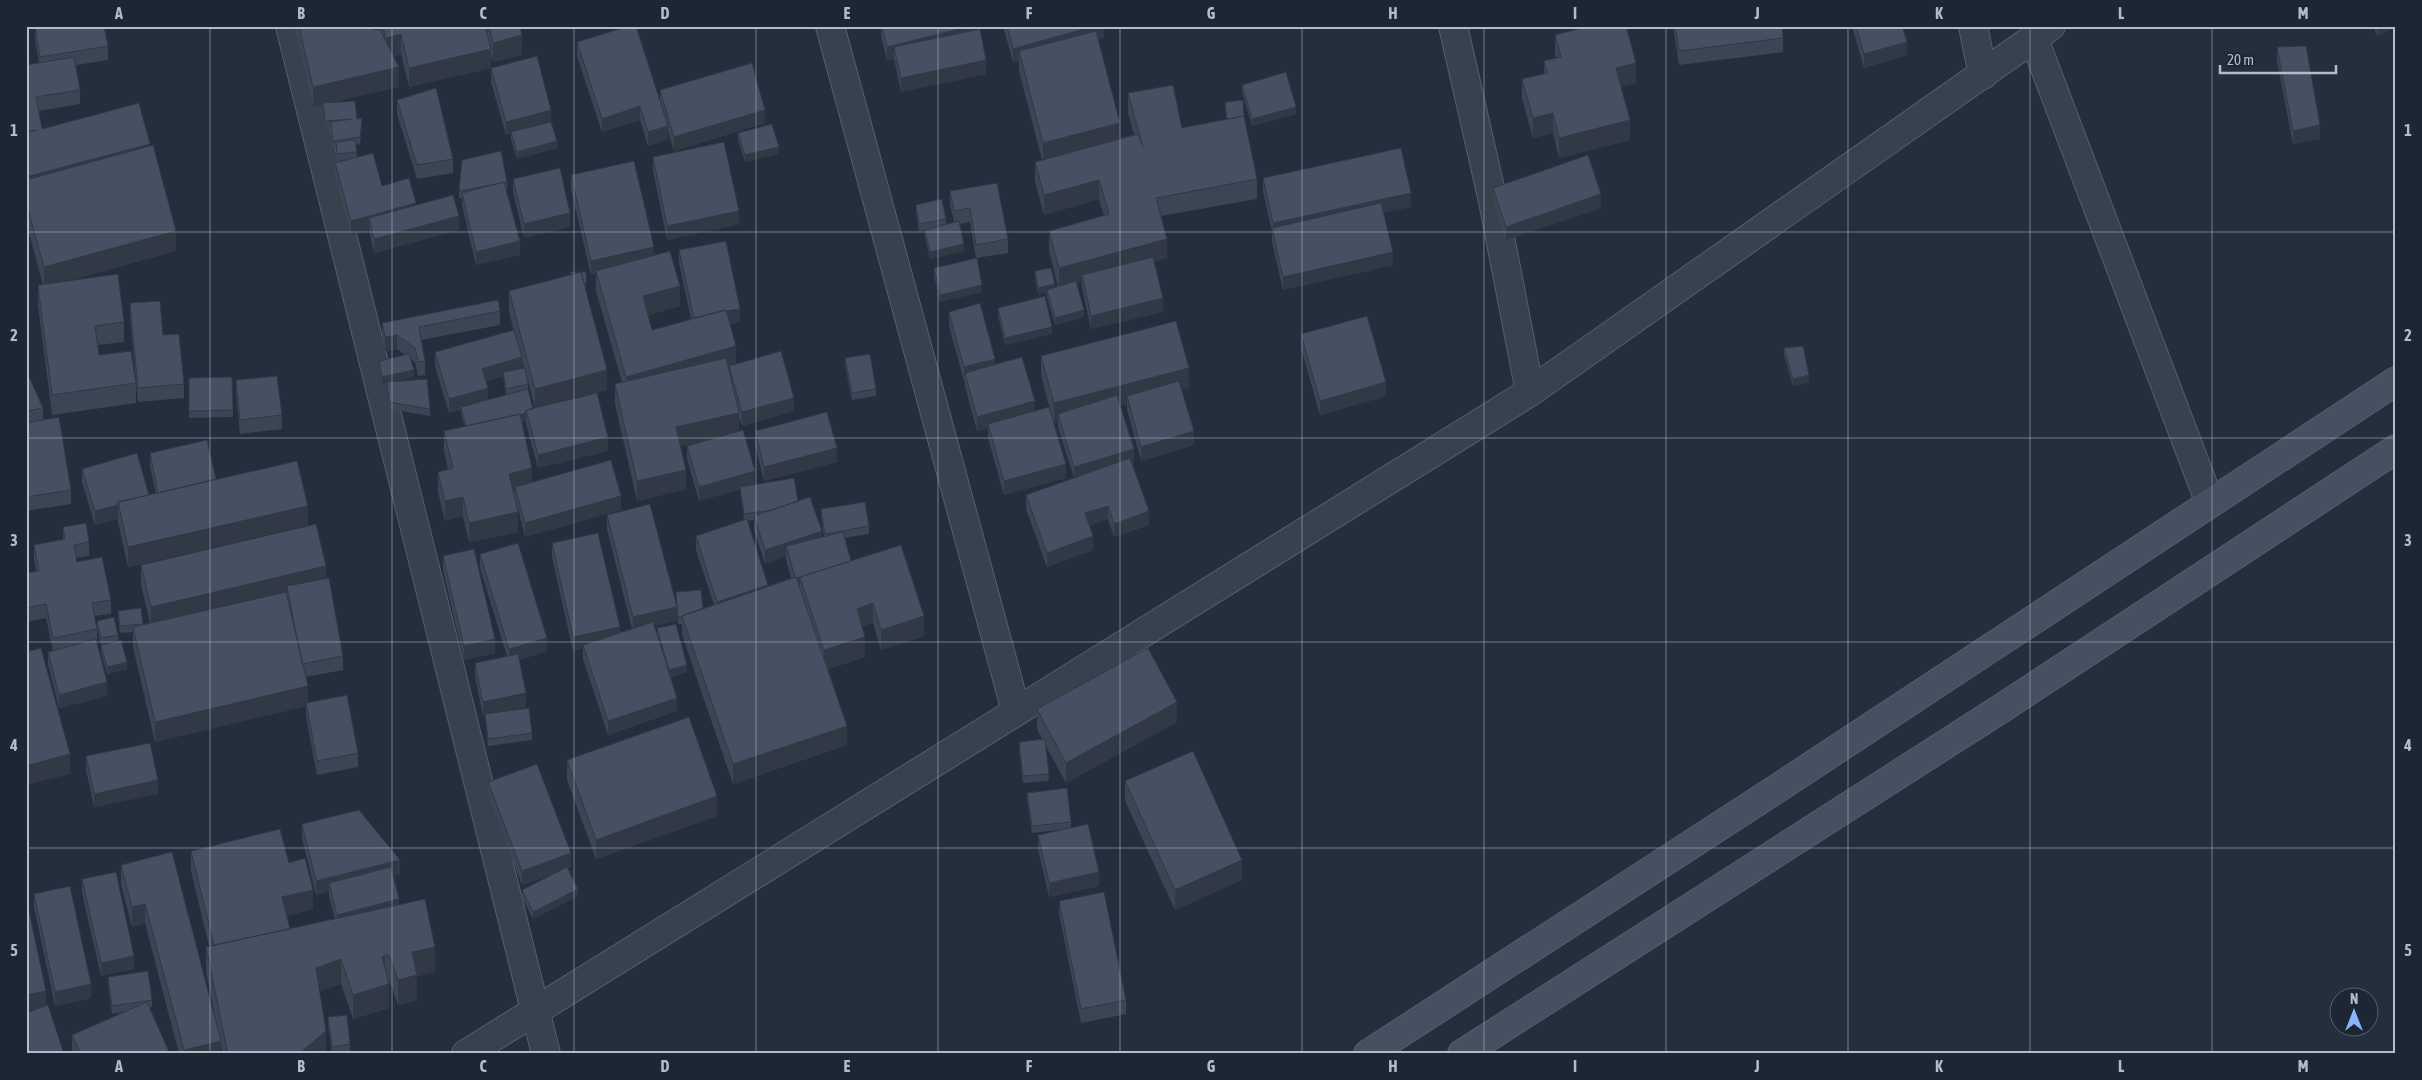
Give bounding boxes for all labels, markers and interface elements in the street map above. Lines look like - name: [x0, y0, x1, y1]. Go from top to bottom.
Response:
- text: A: [114, 4, 123, 22]
- text: B: [297, 4, 305, 22]
- text: C: [479, 4, 487, 22]
- text: D: [661, 4, 670, 22]
- text: E: [844, 4, 851, 22]
- text: F: [1026, 4, 1033, 22]
- text: G: [1207, 4, 1216, 22]
- text: H: [1388, 4, 1398, 22]
- text: I: [1573, 4, 1577, 22]
- text: J: [1753, 4, 1760, 22]
- text: K: [1935, 4, 1943, 22]
- text: L: [2118, 4, 2125, 22]
- text: M: [2298, 4, 2308, 22]
- scale bar: [2220, 42, 2336, 74]
- text: 20 m: [2227, 51, 2254, 68]
- text: 1: [10, 121, 18, 139]
- text: 1: [2404, 121, 2412, 139]
- text: 2: [10, 326, 18, 344]
- text: 2: [2404, 326, 2412, 344]
- text: 3: [10, 531, 18, 549]
- text: 3: [2404, 531, 2412, 549]
- text: 4: [9, 736, 18, 754]
- text: 4: [2403, 736, 2412, 754]
- text: 5: [10, 941, 18, 959]
- text: 5: [2404, 941, 2412, 959]
- north arrow: [2330, 988, 2380, 1038]
- text: N: [2350, 991, 2358, 1007]
- text: A: [114, 1057, 123, 1075]
- text: B: [297, 1057, 305, 1075]
- text: C: [479, 1057, 487, 1075]
- text: D: [661, 1057, 670, 1075]
- text: E: [844, 1057, 851, 1075]
- text: F: [1026, 1057, 1033, 1075]
- text: G: [1207, 1057, 1216, 1075]
- text: H: [1388, 1057, 1398, 1075]
- text: I: [1573, 1057, 1577, 1075]
- text: J: [1753, 1057, 1760, 1075]
- text: K: [1935, 1057, 1943, 1075]
- text: L: [2118, 1057, 2125, 1075]
- text: M: [2298, 1057, 2308, 1075]

